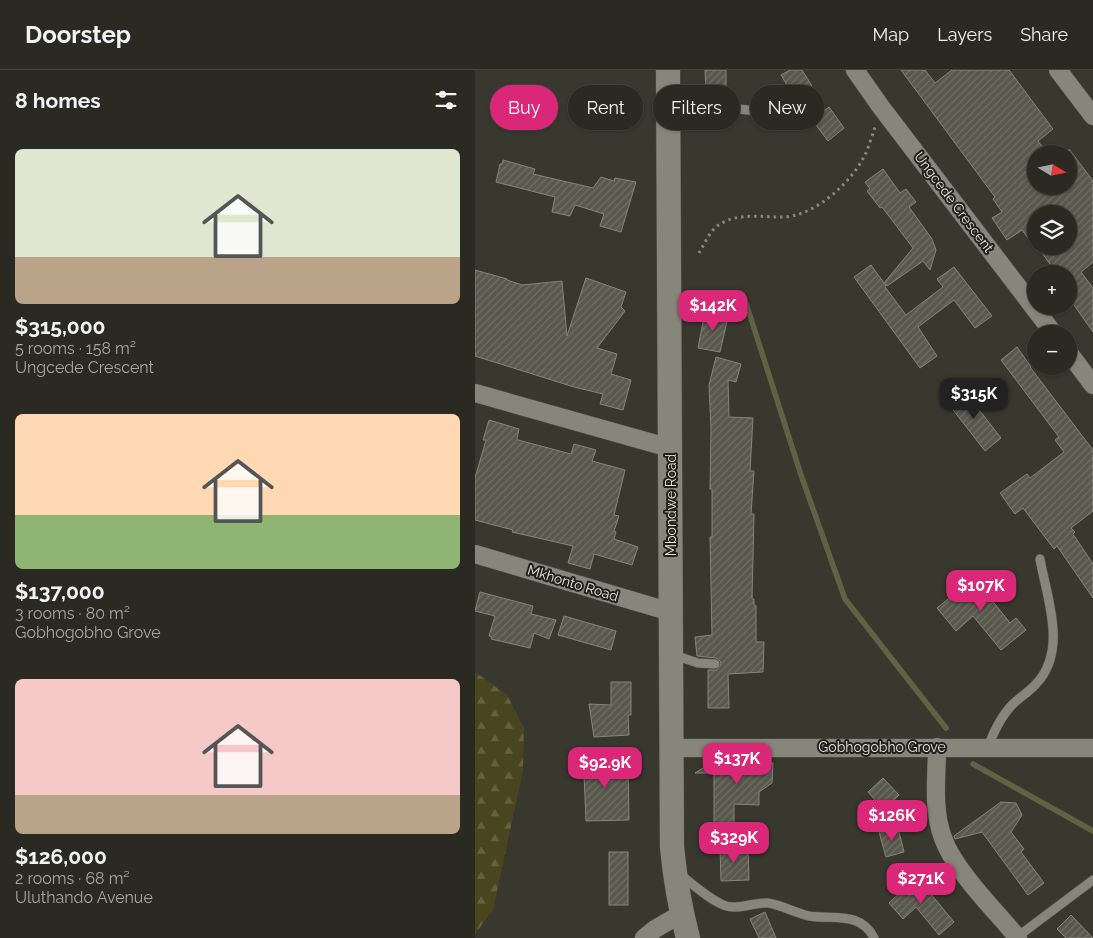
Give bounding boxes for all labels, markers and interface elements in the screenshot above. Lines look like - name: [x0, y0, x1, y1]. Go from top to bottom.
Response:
- text: Doorstep: [25, 20, 131, 49]
- text: Map: [873, 24, 909, 45]
- text: Layers: [937, 24, 992, 45]
- text: Share: [1020, 24, 1068, 45]
- chip: Buy: [490, 85, 558, 130]
- chip: Rent: [568, 85, 643, 130]
- chip: Filters: [653, 85, 740, 130]
- chip: New: [750, 85, 824, 130]
- icon: filters: [432, 86, 460, 114]
- text: 8 homes: [15, 88, 101, 113]
- north arrow: [1027, 145, 1077, 195]
- map controls: [1027, 145, 1077, 375]
- street label: Ungcede Crescent: [911, 149, 997, 256]
- icon: home: [193, 181, 283, 271]
- button: layers: [1027, 205, 1077, 255]
- button: +: [1027, 265, 1077, 315]
- pin: $142K: [678, 290, 748, 332]
- text: $142K: [690, 296, 736, 315]
- text: $315,000: [15, 314, 105, 339]
- button: −: [1027, 325, 1077, 375]
- text: 5 rooms · 158 m²: [15, 339, 136, 358]
- text: Ungcede Crescent: [15, 358, 154, 377]
- pin: $315K: [939, 378, 1009, 420]
- text: $315K: [951, 384, 997, 403]
- icon: home: [193, 446, 283, 536]
- street label: Mbondwe Road: [663, 454, 679, 556]
- street label: Mkhonto Road: [526, 562, 620, 604]
- pin: $107K: [946, 570, 1016, 612]
- text: $107K: [957, 576, 1005, 595]
- text: $137,000: [15, 579, 105, 604]
- text: 3 rooms · 80 m²: [15, 604, 130, 623]
- text: Gobhogobho Grove: [15, 623, 161, 642]
- icon: home: [193, 711, 283, 801]
- street label: Gobhogobho Grove: [818, 739, 946, 755]
- pin: $137K: [702, 742, 772, 785]
- pin: $92.9K: [564, 746, 646, 789]
- text: $137K: [714, 749, 760, 768]
- text: $92.9K: [579, 753, 631, 772]
- pin: $126K: [857, 800, 927, 842]
- text: $126K: [868, 806, 916, 825]
- pin: $329K: [699, 822, 769, 864]
- text: $329K: [710, 828, 758, 847]
- text: $126,000: [15, 844, 107, 869]
- pin: $271K: [886, 862, 956, 905]
- text: 2 rooms · 68 m²: [15, 869, 130, 888]
- text: $271K: [898, 869, 944, 888]
- text: Uluthando Avenue: [15, 888, 153, 907]

